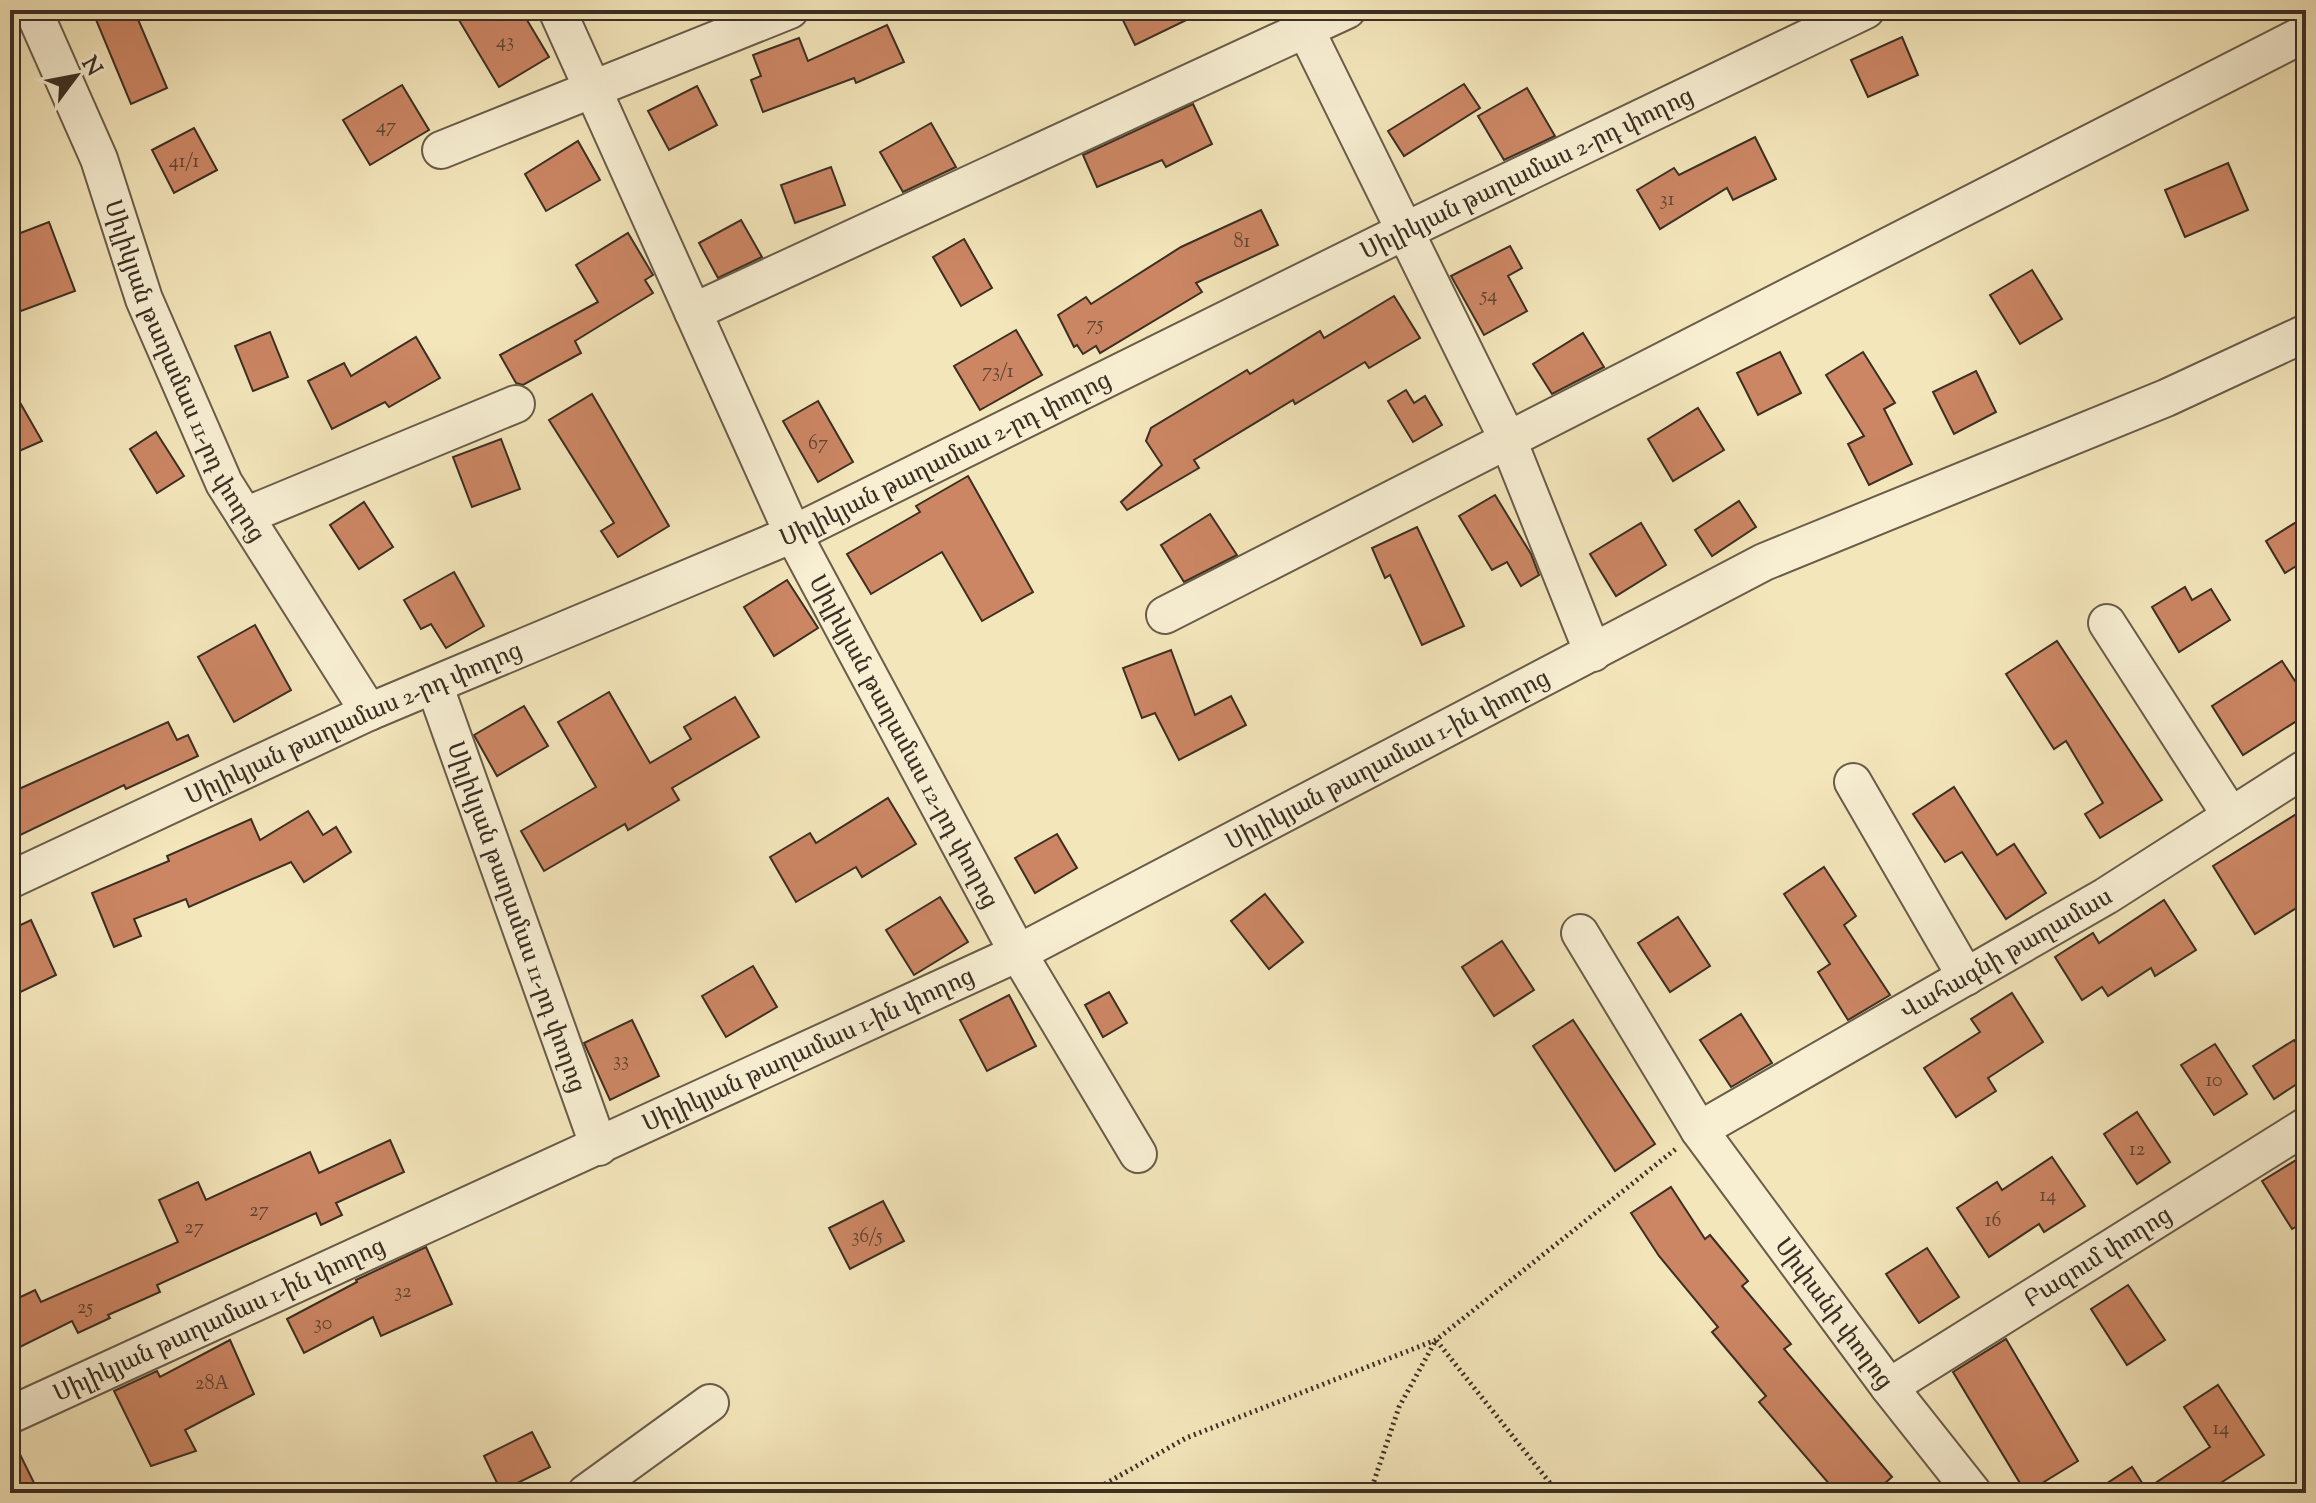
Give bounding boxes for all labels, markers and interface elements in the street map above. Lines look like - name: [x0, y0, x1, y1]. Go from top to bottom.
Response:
- house number: 43: [496, 28, 514, 57]
- north arrow: [36, 36, 116, 116]
- text: N: [72, 51, 109, 83]
- street label: Սիլիկյան թաղամաս 2-րդ փողոց: [1355, 80, 1700, 269]
- house number: 47: [376, 113, 396, 142]
- house number: 41/1: [169, 148, 200, 177]
- house number: 31: [1660, 186, 1675, 215]
- street label: Սիլիկյան թաղամաս 11-րդ փողոց: [94, 196, 272, 550]
- house number: 81: [1234, 228, 1251, 257]
- house number: 54: [1480, 282, 1497, 311]
- house number: 75: [1087, 311, 1104, 340]
- house number: 73/1: [982, 358, 1014, 387]
- street label: Սիլիկյան թաղամաս 2-րդ փողոց: [775, 364, 1118, 557]
- house number: 67: [808, 430, 828, 459]
- street label: Սիլիկյան թաղամաս 12-րդ փողոց: [799, 569, 1006, 915]
- street label: Սիլիկյան թաղամաս 2-րդ փողոց: [180, 634, 528, 815]
- street label: Սիլիկյան թաղամաս 1-ին փողոց: [1220, 662, 1556, 860]
- street label: Սիլիկյան թաղամաս 11-րդ փողոց: [437, 737, 593, 1098]
- street label: Վահագնի թաղամաս: [1895, 881, 2119, 1030]
- street label: Սիլիկյան թաղամաս 1-ին փողոց: [638, 960, 980, 1142]
- house number: 33: [613, 1047, 629, 1076]
- house number: 10: [2205, 1067, 2223, 1096]
- house number: 12: [2129, 1136, 2145, 1165]
- house number: 14: [2040, 1182, 2056, 1211]
- house number: 27: [249, 1197, 269, 1226]
- street label: Բազում փողոց: [2018, 1199, 2179, 1317]
- house number: 16: [1985, 1207, 2001, 1236]
- house number: 27: [184, 1214, 204, 1243]
- house number: 36/5: [851, 1223, 883, 1252]
- street label: Սիլիկյան թաղամաս 1-ին փողոց: [48, 1230, 391, 1412]
- street label: Սիփանի փողոց: [1765, 1232, 1900, 1397]
- house number: 32: [394, 1278, 412, 1307]
- house number: 25: [77, 1294, 93, 1323]
- house number: 30: [314, 1310, 332, 1339]
- house number: 28А: [195, 1370, 229, 1399]
- house number: 14: [2213, 1415, 2229, 1444]

